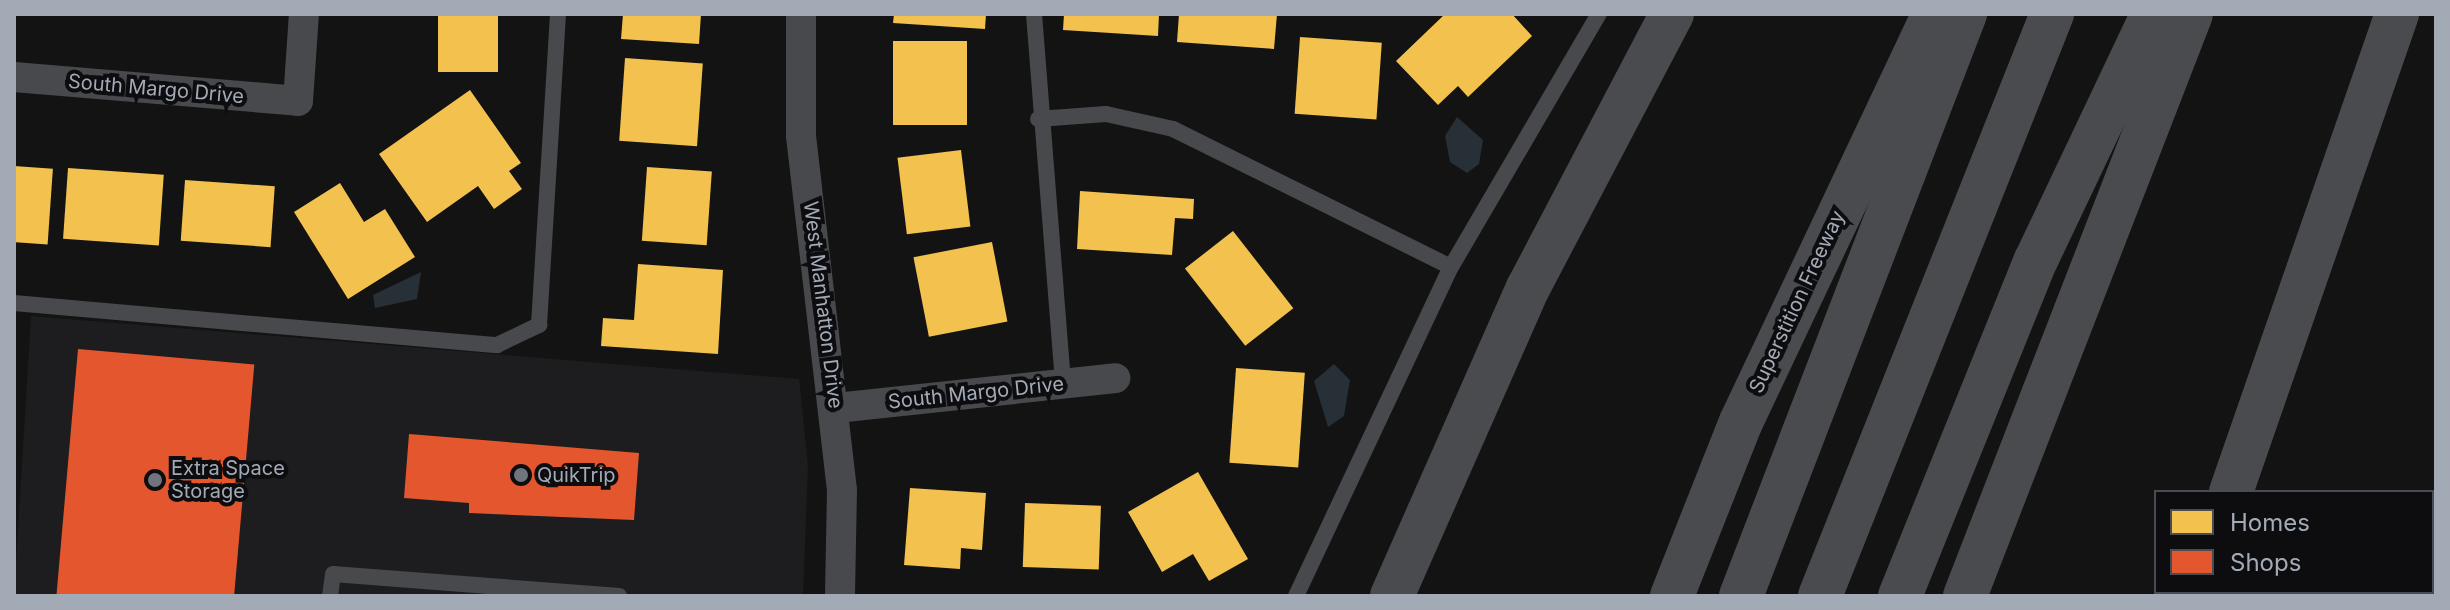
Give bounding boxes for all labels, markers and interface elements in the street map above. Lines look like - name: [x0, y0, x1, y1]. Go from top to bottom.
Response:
- street label: South Margo Drive: [67, 69, 245, 109]
- street label: West Manhatton Drive: [798, 200, 848, 410]
- street label: Superstition Freeway: [1744, 207, 1850, 397]
- street label: South Margo Drive: [887, 372, 1065, 414]
- place label: Extra Space Storage: [171, 456, 285, 503]
- place label: QuikTrip: [537, 463, 616, 487]
- marker: QuikTrip: [512, 466, 530, 484]
- marker: Extra Space Storage: [146, 471, 164, 489]
- legend: [2154, 490, 2434, 594]
- text: Homes: [2230, 508, 2310, 537]
- text: Shops: [2230, 548, 2301, 577]

